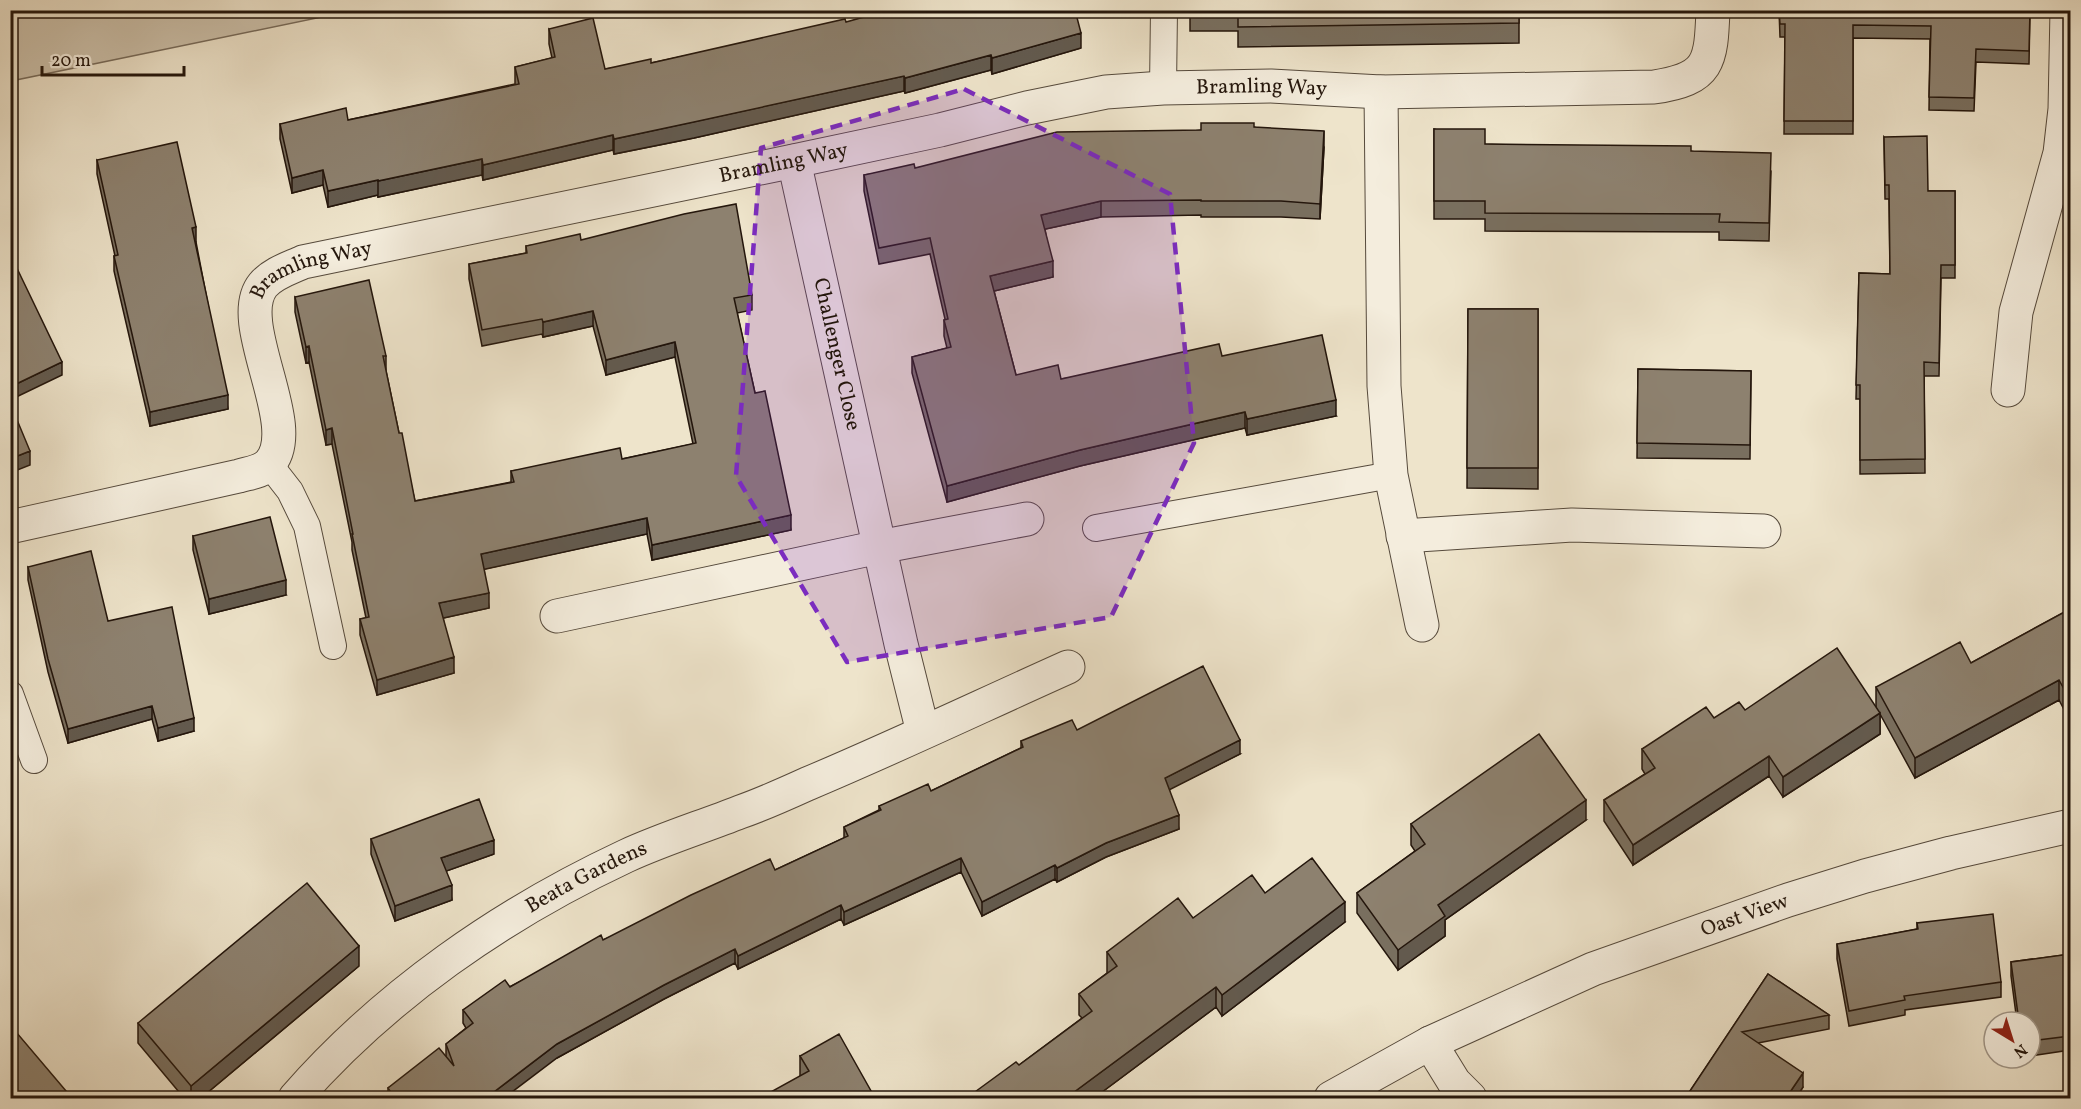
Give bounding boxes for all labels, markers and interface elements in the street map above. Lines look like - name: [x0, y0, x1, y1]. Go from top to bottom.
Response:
- scale bar: [42, 39, 184, 77]
- text: 20 m: [51, 49, 91, 74]
- street label: Bramling Way: [1196, 71, 1328, 104]
- street label: Bramling Way: [716, 135, 851, 191]
- street label: Bramling Way: [243, 234, 375, 304]
- street label: Challenger Close: [806, 275, 868, 433]
- street label: Beata Gardens: [520, 834, 652, 921]
- street label: Oast View: [1697, 886, 1792, 944]
- north arrow: [1982, 1010, 2042, 1070]
- text: N: [2008, 1038, 2031, 1063]

